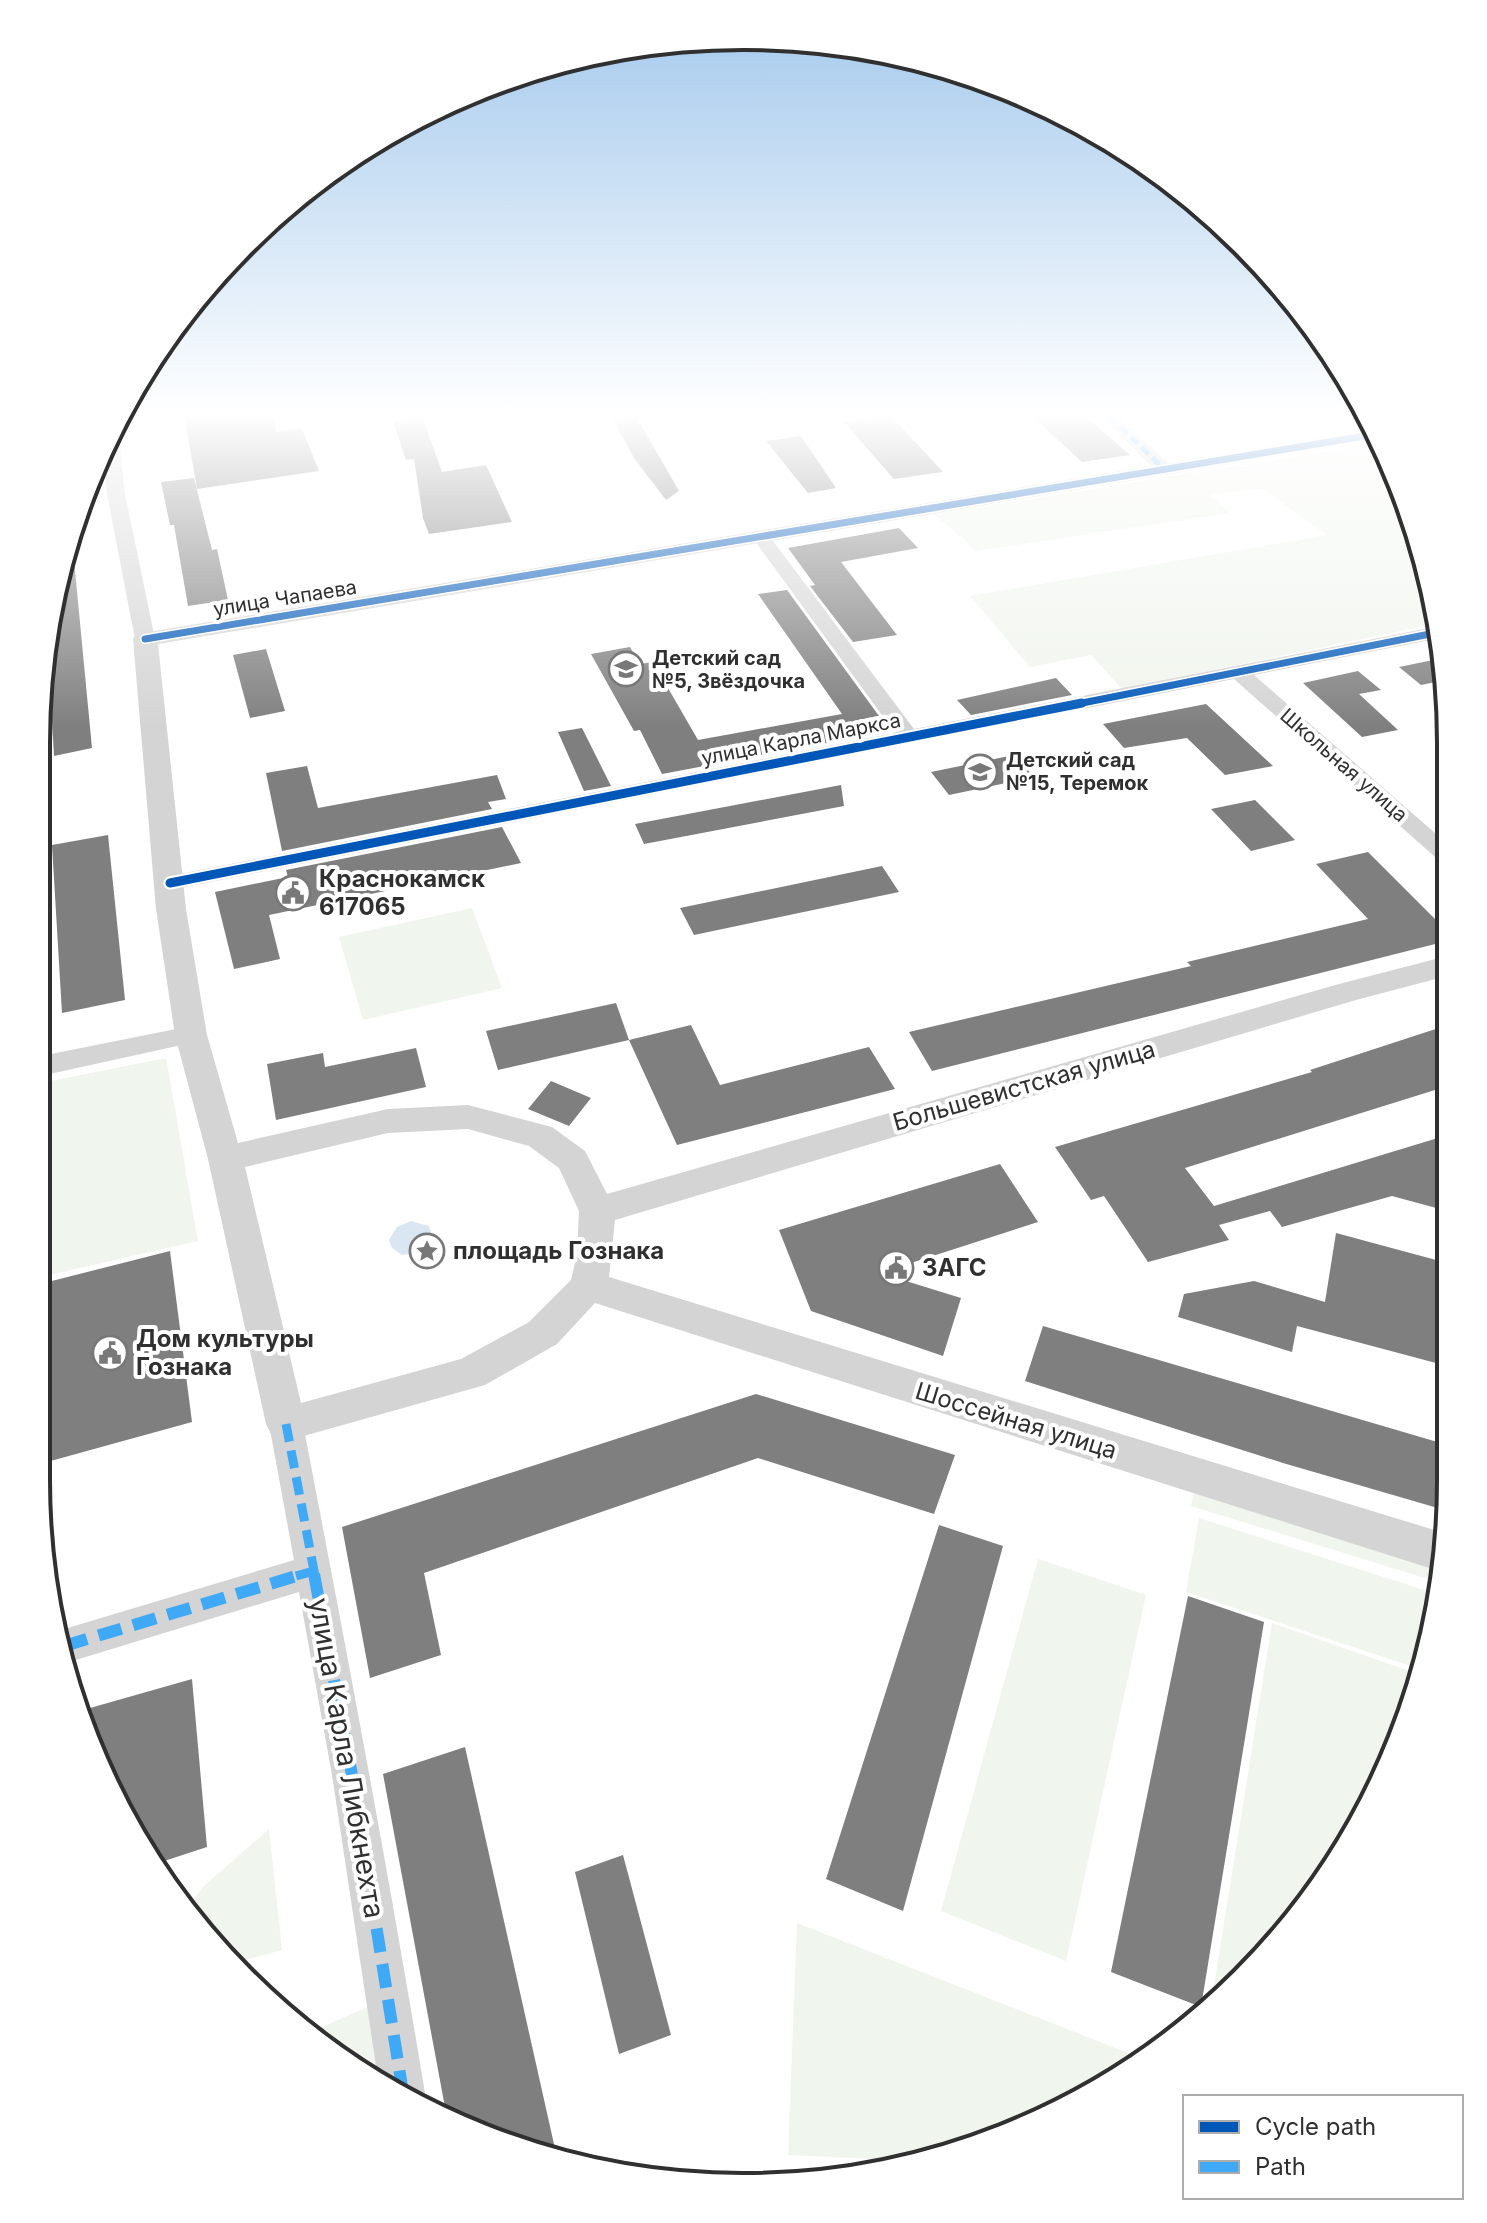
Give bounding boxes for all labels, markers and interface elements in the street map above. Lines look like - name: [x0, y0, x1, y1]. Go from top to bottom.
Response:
- street label: улица Чапаева: [212, 575, 358, 621]
- place label: Детский сад №5, Звёздочка: [652, 646, 805, 693]
- school or university icon: Детский сад №5, Звёздочка: [607, 650, 645, 688]
- street label: Школьная улица: [1275, 703, 1413, 827]
- street label: улица Карла Маркса: [699, 708, 903, 770]
- place label: Детский сад №15, Теремок: [1006, 748, 1149, 795]
- school or university icon: Детский сад №15, Теремок: [961, 753, 999, 791]
- place label: Краснокамск 617065: [319, 864, 485, 921]
- public building icon: Краснокамск 617065: [274, 874, 312, 912]
- street label: Большевистская улица: [889, 1034, 1158, 1137]
- place icon: площадь Гознака: [408, 1232, 446, 1270]
- place label: площадь Гознака: [453, 1236, 664, 1265]
- public building icon: ЗАГС: [877, 1249, 915, 1287]
- place label: ЗАГС: [922, 1253, 986, 1282]
- place label: Дом культуры Гознака: [136, 1324, 314, 1381]
- public building icon: Дом культуры Гознака: [91, 1334, 129, 1372]
- street label: Шоссейная улица: [912, 1376, 1120, 1465]
- street label: улица Карла Либкнехта: [302, 1595, 392, 1921]
- legend: [1183, 2095, 1463, 2199]
- text: Cycle path: [1255, 2112, 1376, 2141]
- text: Path: [1255, 2152, 1306, 2181]

